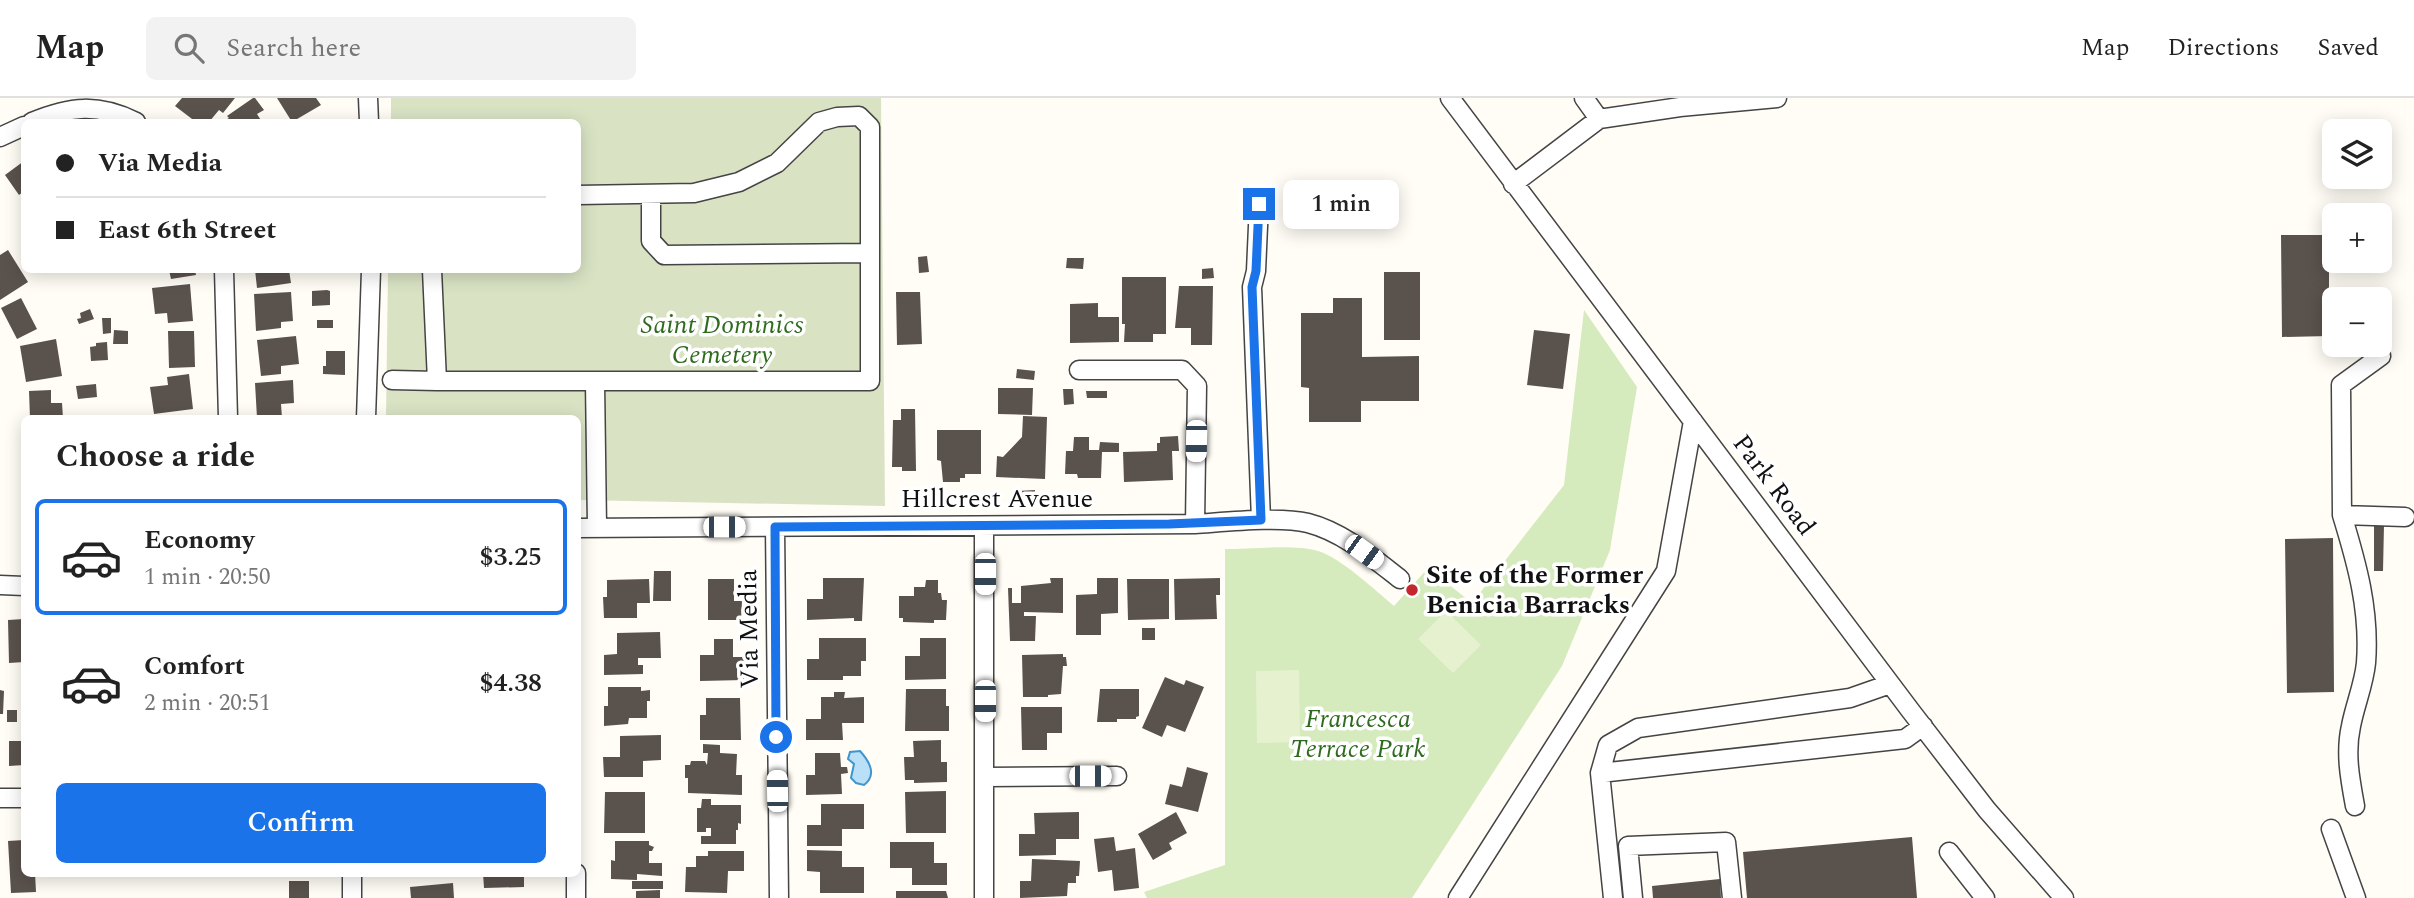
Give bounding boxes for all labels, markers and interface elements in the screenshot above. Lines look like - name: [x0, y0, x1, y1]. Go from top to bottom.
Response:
- search box: [146, 17, 636, 80]
- text: Map: [35, 23, 104, 73]
- text: Search here: [226, 28, 361, 68]
- icon: search: [170, 29, 208, 67]
- text: Map: [2081, 30, 2129, 66]
- text: Directions: [2167, 30, 2279, 66]
- text: Saved: [2317, 30, 2379, 66]
- map controls: [2322, 119, 2392, 357]
- button: layers: [2322, 119, 2392, 189]
- text: Via Media: [98, 143, 222, 183]
- callout: 1 min: [1284, 180, 1399, 228]
- text: 1 min: [1311, 187, 1371, 222]
- route end: [1243, 188, 1275, 220]
- button: +: [2322, 203, 2392, 273]
- text: East 6th Street: [98, 210, 276, 250]
- button: −: [2322, 287, 2392, 357]
- park label: Saint Dominics Cemetery: [641, 305, 803, 375]
- car: [1186, 420, 1207, 462]
- street label: Park Road: [1722, 426, 1826, 544]
- text: Choose a ride: [56, 432, 255, 481]
- street label: Hillcrest Avenue: [901, 479, 1093, 519]
- car: [704, 517, 746, 538]
- text: Economy: [144, 520, 254, 560]
- icon: car: [60, 526, 123, 589]
- car: [1341, 531, 1388, 573]
- text: $3.25: [479, 537, 542, 577]
- car: [975, 553, 996, 595]
- place label: Site of the Former Benicia Barracks: [1426, 555, 1644, 625]
- text: 1 min · 20:50: [144, 560, 271, 595]
- street label: Via Media: [728, 569, 770, 689]
- marker: Site of the Former Benicia Barracks: [1404, 582, 1420, 598]
- text: Comfort: [144, 646, 245, 686]
- icon: car: [60, 652, 123, 715]
- text: $4.38: [479, 663, 542, 703]
- car: [975, 680, 996, 722]
- text: 2 min · 20:51: [144, 686, 271, 721]
- park label: Francesca Terrace Park: [1290, 699, 1426, 769]
- route start: [760, 721, 792, 753]
- car: [1070, 766, 1112, 787]
- car: [767, 770, 788, 812]
- button: Confirm: [56, 783, 546, 863]

